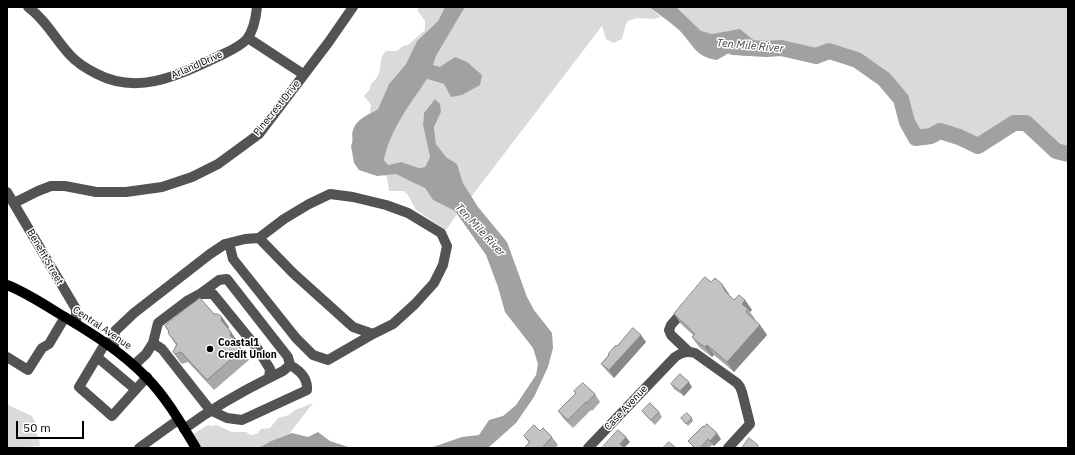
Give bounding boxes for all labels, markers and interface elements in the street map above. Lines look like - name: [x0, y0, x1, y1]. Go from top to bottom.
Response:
- water label: Ten Mile River: [716, 36, 784, 56]
- street label: Arland Drive: [169, 48, 225, 82]
- street label: Pinecrest Drive: [251, 78, 303, 138]
- water label: Ten Mile River: [452, 201, 508, 259]
- street label: Benefit Street: [24, 227, 66, 287]
- street label: Central Avenue: [70, 304, 134, 352]
- place label: Coastal1 Credit Union: [218, 337, 277, 360]
- marker: Coastal1 Credit Union: [205, 344, 215, 354]
- street label: Case Avenue: [602, 383, 650, 433]
- scale bar: [18, 413, 86, 439]
- text: 50 m: [23, 420, 51, 435]

